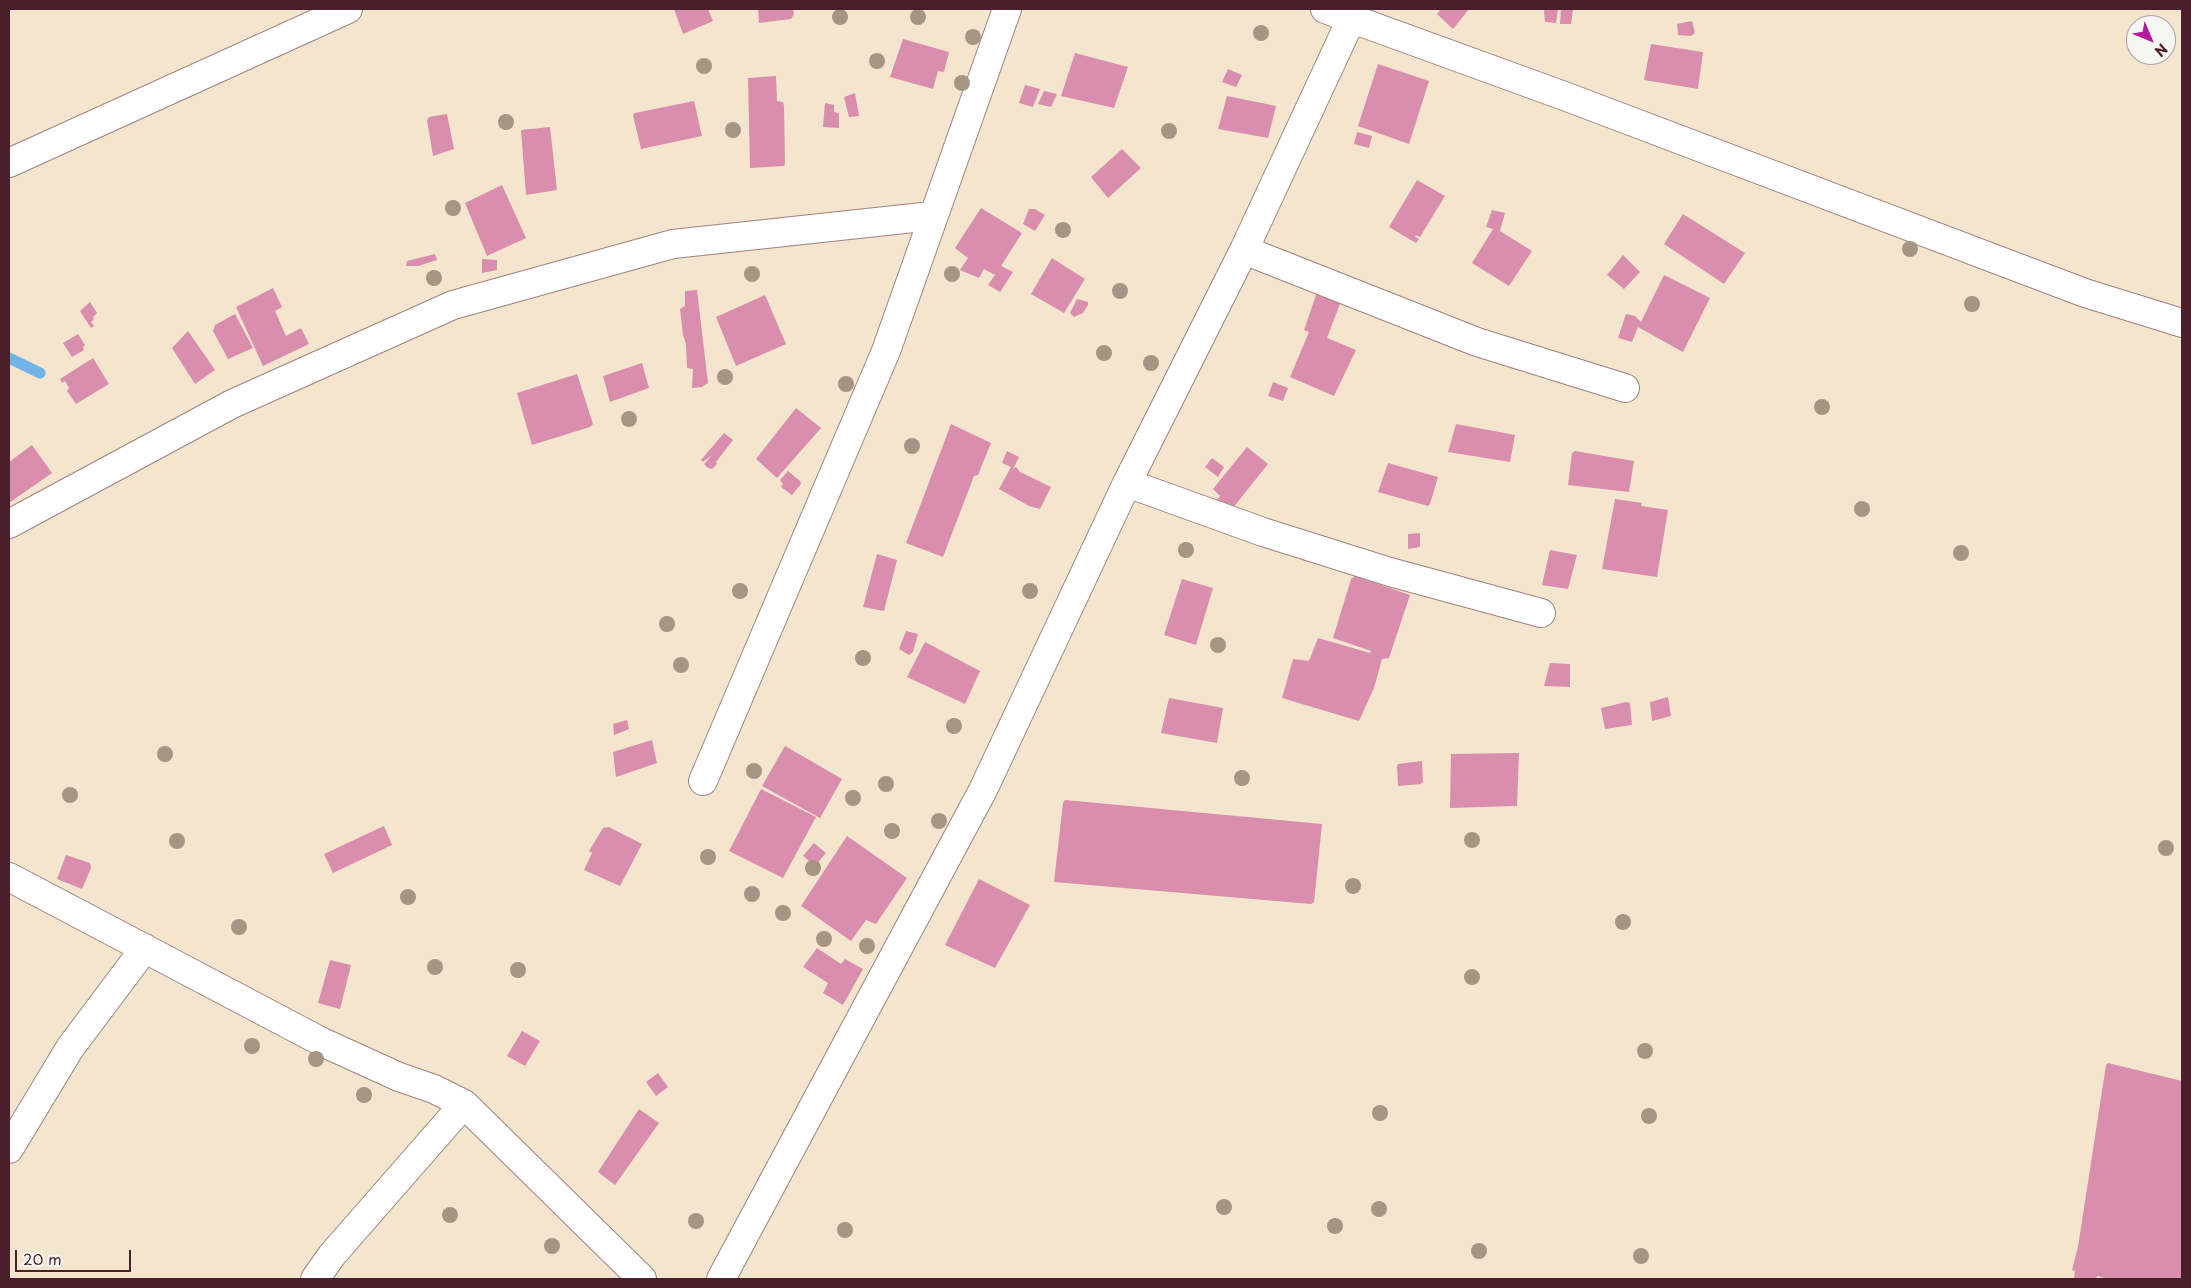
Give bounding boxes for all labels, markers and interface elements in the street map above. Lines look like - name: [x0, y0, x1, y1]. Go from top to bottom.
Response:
- north arrow: [2126, 15, 2176, 65]
- text: N: [2150, 39, 2173, 62]
- scale bar: [18, 1240, 134, 1272]
- text: 20 m: [23, 1247, 62, 1270]

